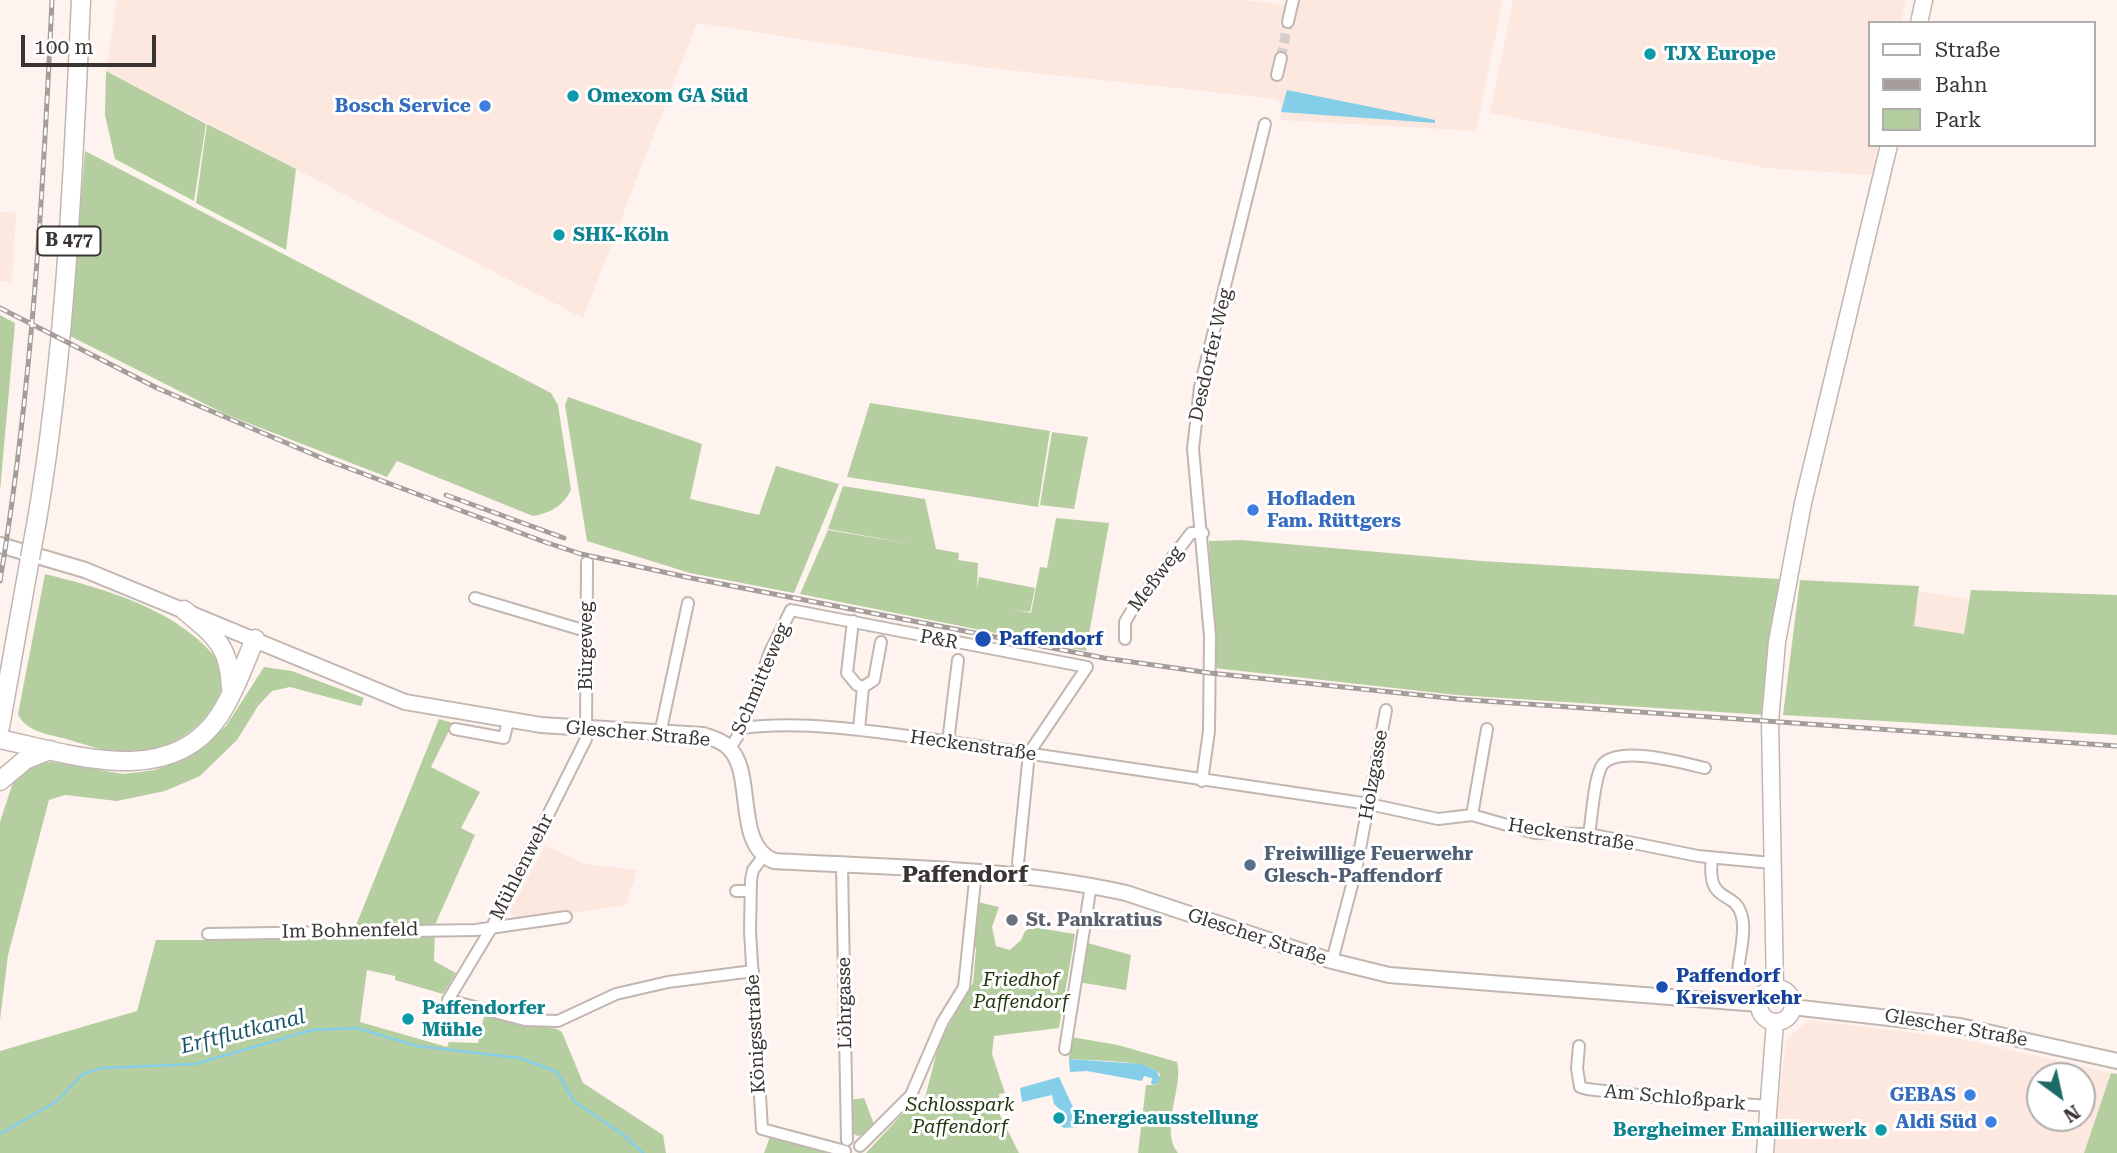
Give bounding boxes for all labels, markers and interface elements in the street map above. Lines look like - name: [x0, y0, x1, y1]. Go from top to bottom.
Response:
- scale bar: [24, 21, 159, 65]
- legend: [1868, 21, 2096, 147]
- text: 100 m: [34, 35, 94, 59]
- text: Straße: [1935, 38, 2000, 62]
- place label: TJX Europe: [1664, 43, 1776, 65]
- marker: TJX Europe: [1642, 46, 1658, 62]
- text: Bahn: [1935, 73, 1987, 97]
- place label: Omexom GA Süd: [587, 85, 748, 107]
- marker: Omexom GA Süd: [565, 88, 581, 104]
- place label: Bosch Service: [335, 95, 471, 117]
- marker: Bosch Service: [477, 98, 493, 114]
- text: Park: [1935, 108, 1981, 132]
- place label: SHK-Köln: [573, 224, 669, 246]
- road number: B 477: [38, 227, 100, 256]
- marker: SHK-Köln: [551, 227, 567, 243]
- street label: Desdorfer Weg: [1185, 286, 1237, 424]
- place label: Hofladen Fam. Rüttgers: [1267, 488, 1401, 532]
- marker: Hofladen Fam. Rüttgers: [1245, 502, 1261, 518]
- street label: Meßweg: [1124, 542, 1188, 616]
- street label: Bürgeweg: [575, 602, 597, 690]
- street label: Schmitteweg: [727, 620, 795, 738]
- street label: P&R: [918, 625, 960, 655]
- place label: Paffendorf: [999, 628, 1103, 650]
- marker: Paffendorf: [973, 629, 993, 649]
- street label: Glescher Straße: [565, 716, 711, 752]
- street label: Heckenstraße: [908, 726, 1038, 766]
- street label: Holzgasse: [1355, 728, 1393, 822]
- street label: Mühlenwehr: [486, 810, 558, 924]
- street label: Heckenstraße: [1506, 814, 1636, 856]
- place label: Freiwillige Feuerwehr Glesch-Paffendorf: [1264, 843, 1473, 887]
- marker: Freiwillige Feuerwehr Glesch-Paffendorf: [1242, 857, 1258, 873]
- district label: Paffendorf: [902, 861, 1028, 889]
- street label: Glescher Straße: [1185, 904, 1329, 970]
- place label: St. Pankratius: [1026, 909, 1162, 931]
- marker: St. Pankratius: [1004, 912, 1020, 928]
- street label: Im Bohnenfeld: [282, 918, 418, 944]
- street label: Löhrgasse: [833, 957, 857, 1049]
- place label: Paffendorf Kreisverkehr: [1676, 965, 1802, 1009]
- park label: Friedhof Paffendorf: [973, 969, 1069, 1013]
- street label: Königsstraße: [741, 974, 771, 1094]
- marker: Paffendorf Kreisverkehr: [1654, 979, 1670, 995]
- place label: Paffendorfer Mühle: [422, 997, 545, 1041]
- water label: Erftflutkanal: [178, 1004, 308, 1060]
- street label: Glescher Straße: [1883, 1004, 2029, 1052]
- marker: Paffendorfer Mühle: [400, 1011, 416, 1027]
- north arrow: [2026, 1062, 2096, 1132]
- street label: Am Schloßpark: [1603, 1080, 1747, 1116]
- place label: GEBAS: [1890, 1084, 1956, 1106]
- marker: GEBAS: [1962, 1087, 1978, 1103]
- park label: Schlosspark Paffendorf: [906, 1094, 1014, 1138]
- text: N: [2059, 1100, 2084, 1127]
- place label: Energieausstellung: [1073, 1107, 1258, 1129]
- marker: Energieausstellung: [1051, 1110, 1067, 1126]
- place label: Aldi Süd: [1896, 1111, 1977, 1133]
- marker: Aldi Süd: [1983, 1114, 1999, 1130]
- place label: Bergheimer Emaillierwerk: [1613, 1119, 1867, 1141]
- marker: Bergheimer Emaillierwerk: [1873, 1122, 1889, 1138]

